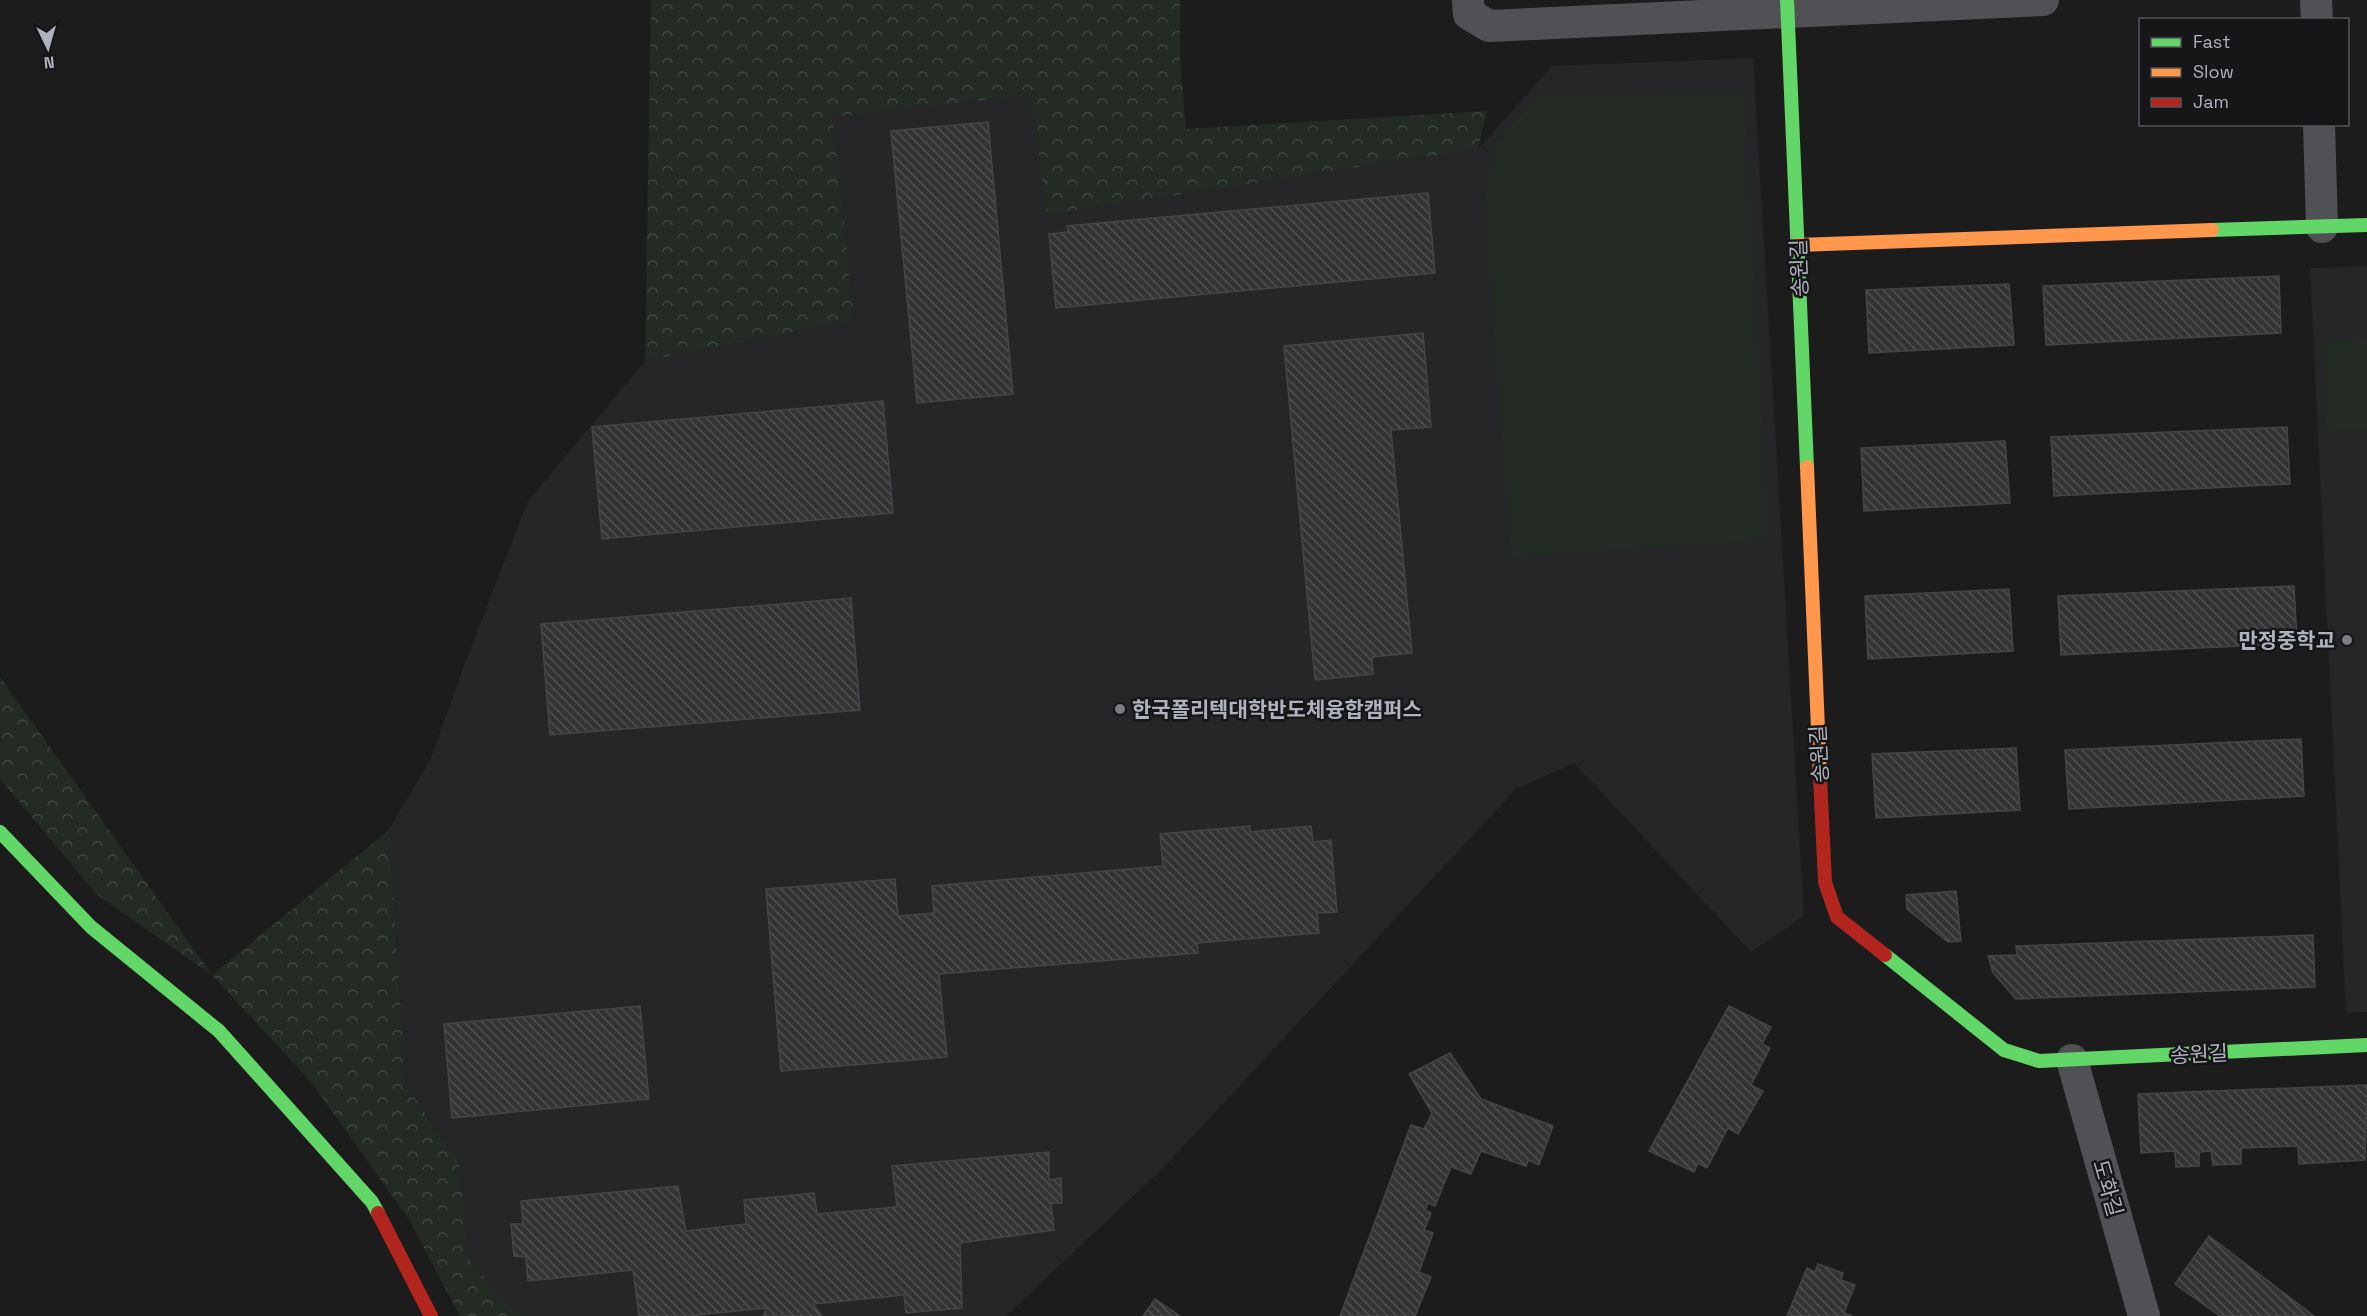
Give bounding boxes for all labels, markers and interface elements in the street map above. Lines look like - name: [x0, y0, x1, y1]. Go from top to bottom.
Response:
- north arrow: [18, 18, 78, 78]
- legend: [2139, 18, 2349, 126]
- text: Fast: [2193, 30, 2230, 53]
- text: N: [43, 52, 56, 73]
- text: Slow: [2193, 60, 2234, 83]
- text: Jam: [2193, 90, 2229, 113]
- street label: 송원길: [1784, 239, 1814, 297]
- place label: 만정중학교: [2238, 627, 2335, 654]
- marker: 만정중학교: [2340, 633, 2354, 647]
- place label: 한국폴리텍대학반도체융합캠퍼스: [1132, 696, 1422, 723]
- marker: 한국폴리텍대학반도체융합캠퍼스: [1113, 702, 1127, 716]
- street label: 송원길: [1804, 724, 1834, 784]
- street label: 송원길: [2169, 1039, 2229, 1069]
- street label: 도화길: [2087, 1156, 2129, 1220]

